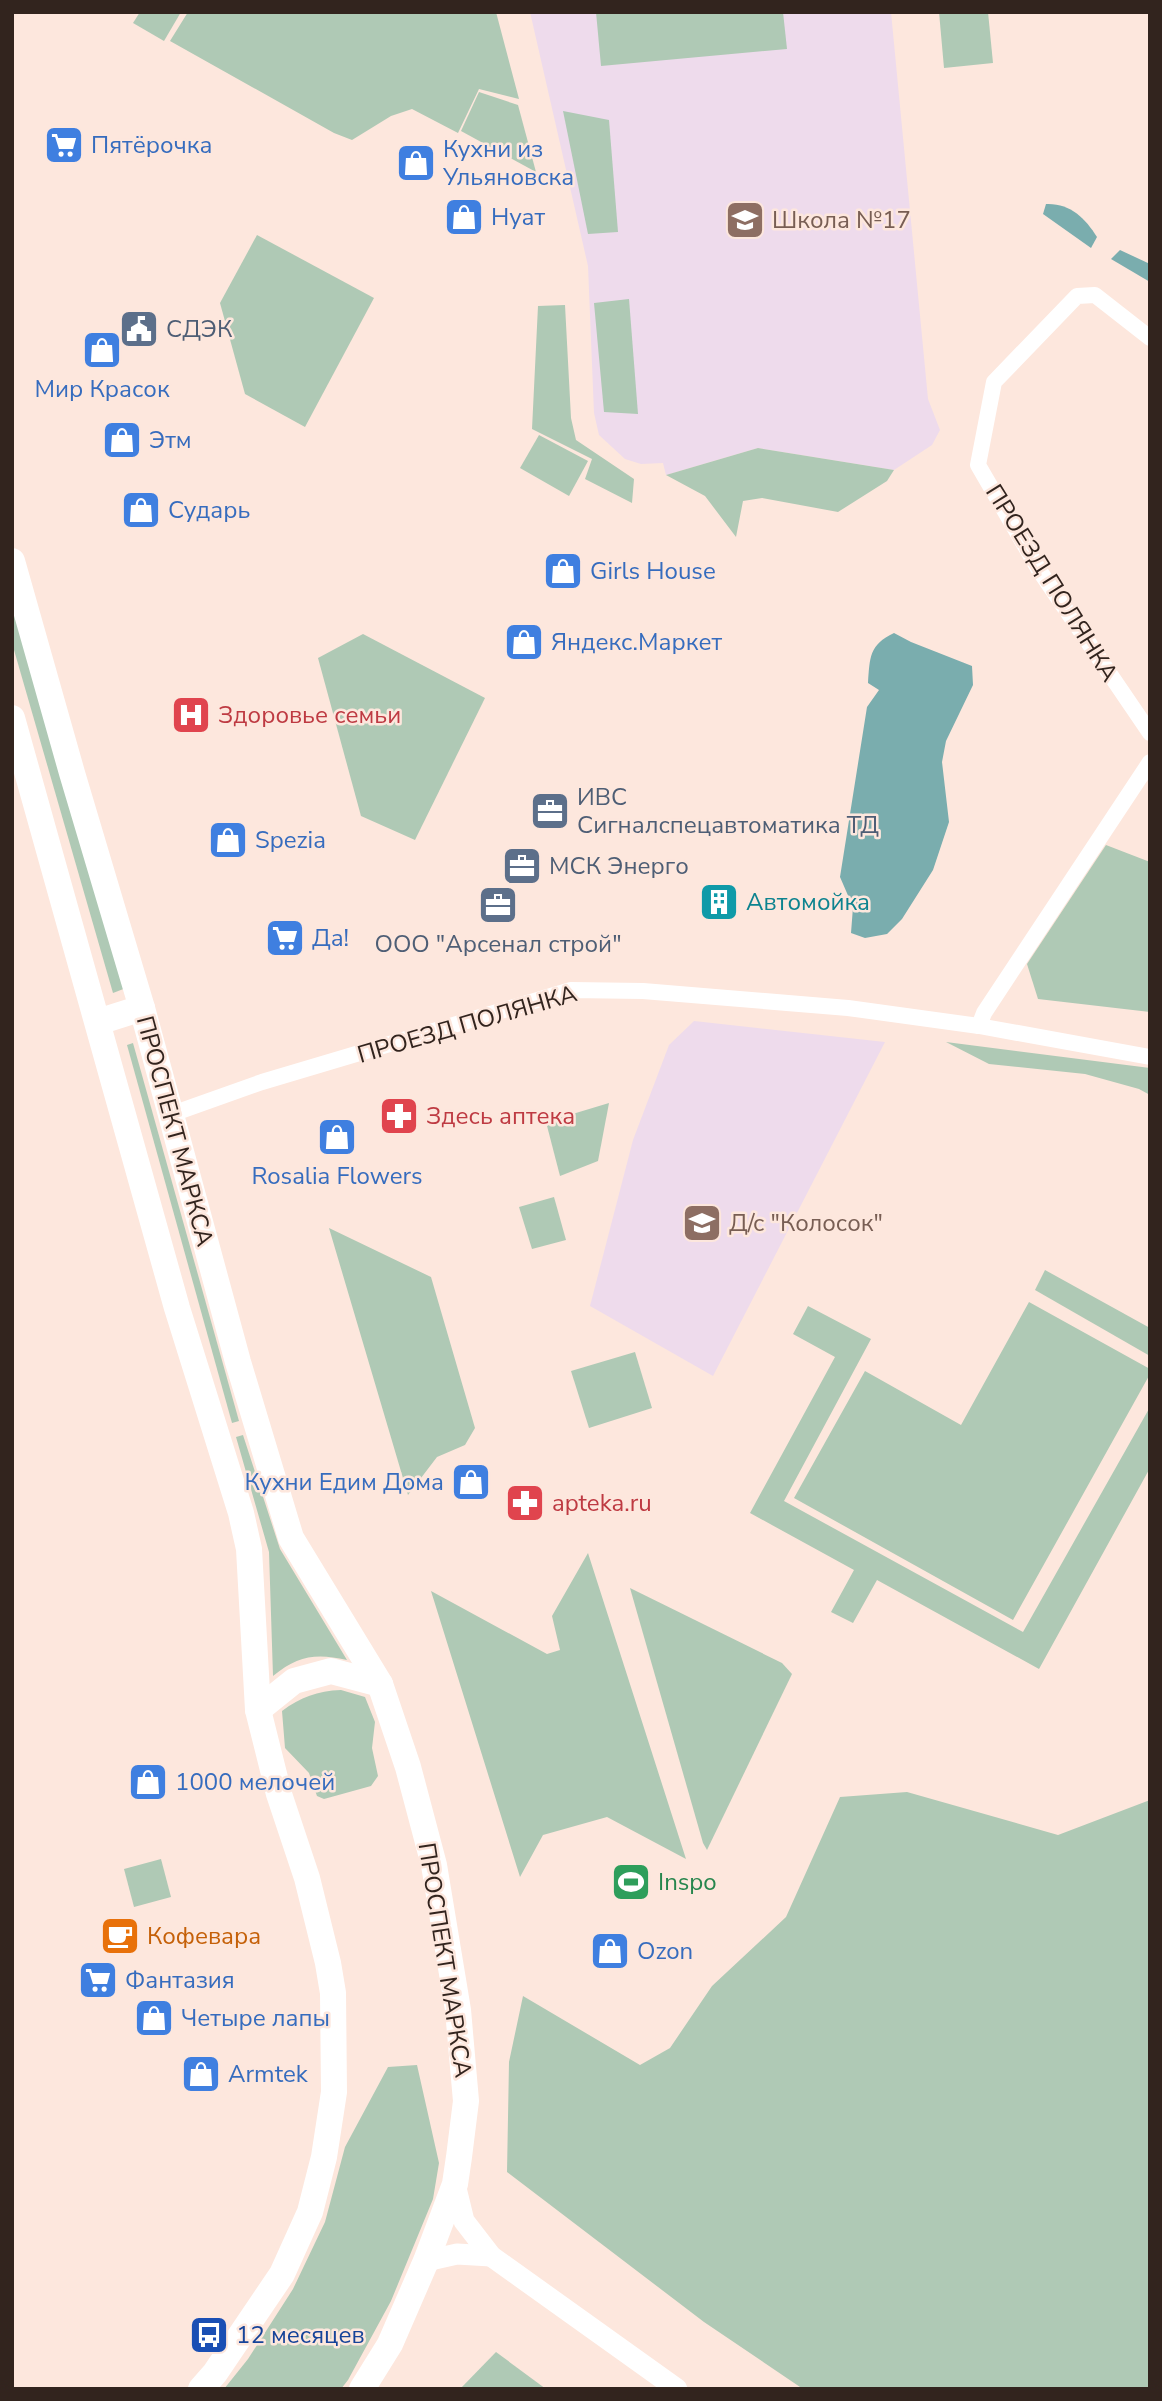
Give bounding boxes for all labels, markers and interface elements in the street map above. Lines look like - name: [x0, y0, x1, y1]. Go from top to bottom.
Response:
- supermarket icon: Пятёрочка: [43, 124, 85, 166]
- place label: Пятёрочка: [91, 129, 212, 161]
- place label: Кухни из Ульяновска: [442, 133, 574, 193]
- shop icon: Кухни из Ульяновска: [395, 142, 437, 184]
- shop icon: Нуат: [443, 196, 485, 238]
- school or university icon: Школа №17: [724, 199, 766, 241]
- place label: Нуат: [491, 201, 546, 233]
- place label: Школа №17: [772, 204, 911, 236]
- public building icon: СДЭК: [118, 308, 160, 350]
- place label: СДЭК: [166, 313, 233, 345]
- shop icon: Мир Красок: [81, 329, 123, 371]
- place label: Мир Красок: [34, 373, 170, 405]
- shop icon: Этм: [101, 419, 143, 461]
- place label: Этм: [149, 424, 192, 456]
- street label: ПРОЕЗД ПОЛЯНКА: [978, 478, 1126, 688]
- shop icon: Сударь: [120, 489, 162, 531]
- place label: Сударь: [168, 494, 250, 526]
- shop icon: Girls House: [542, 550, 584, 592]
- place label: Girls House: [590, 555, 716, 587]
- shop icon: Яндекс.Маркет: [503, 621, 545, 663]
- place label: Яндекс.Маркет: [551, 626, 722, 658]
- hospital icon: Здоровье семьи: [170, 694, 212, 736]
- place label: Здоровье семьи: [218, 699, 401, 731]
- place label: ИВС Сигналспецавтоматика ТД: [577, 781, 879, 841]
- office icon: ИВС Сигналспецавтоматика ТД: [529, 790, 571, 832]
- shop icon: Spezia: [207, 819, 249, 861]
- place label: Spezia: [255, 824, 326, 856]
- office icon: МСК Энерго: [501, 845, 543, 887]
- place label: МСК Энерго: [549, 850, 689, 882]
- building icon: Автомойка: [698, 881, 740, 923]
- office icon: ООО "Арсенал строй": [477, 884, 519, 926]
- place label: Автомойка: [746, 886, 870, 918]
- supermarket icon: Да!: [264, 917, 306, 959]
- place label: Да!: [312, 922, 349, 954]
- place label: ООО "Арсенал строй": [374, 928, 622, 960]
- street label: ПРОЕЗД ПОЛЯНКА: [354, 977, 581, 1071]
- street label: ПРОСПЕКТ МАРКСА: [129, 1012, 221, 1250]
- pharmacy icon: Здесь аптека: [378, 1095, 420, 1137]
- place label: Здесь аптека: [426, 1100, 575, 1132]
- shop icon: Rosalia Flowers: [316, 1116, 358, 1158]
- place label: Rosalia Flowers: [251, 1160, 423, 1192]
- school or university icon: Д/с "Колосок": [681, 1202, 723, 1244]
- place label: Д/с "Колосок": [729, 1207, 883, 1239]
- shop icon: Кухни Едим Дома: [450, 1461, 492, 1503]
- place label: Кухни Едим Дома: [244, 1466, 444, 1498]
- pharmacy icon: apteka.ru: [504, 1482, 546, 1524]
- place label: apteka.ru: [552, 1487, 652, 1519]
- shop icon: 1000 мелочей: [127, 1761, 169, 1803]
- place label: 1000 мелочей: [175, 1766, 335, 1798]
- street label: ПРОСПЕКТ МАРКСА: [411, 1840, 479, 2080]
- sports icon: Inspo: [610, 1861, 652, 1903]
- place label: Inspo: [658, 1866, 717, 1898]
- cafe icon: Кофевара: [99, 1915, 141, 1957]
- place label: Кофевара: [147, 1920, 261, 1952]
- shop icon: Ozon: [589, 1930, 631, 1972]
- place label: Ozon: [637, 1935, 693, 1967]
- supermarket icon: Фантазия: [77, 1959, 119, 2001]
- place label: Фантазия: [125, 1964, 235, 1996]
- shop icon: Четыре лапы: [133, 1997, 175, 2039]
- place label: Четыре лапы: [181, 2002, 330, 2034]
- shop icon: Armtek: [180, 2053, 222, 2095]
- place label: Armtek: [228, 2058, 309, 2090]
- bus stop icon: 12 месяцев: [188, 2314, 230, 2356]
- place label: 12 месяцев: [236, 2319, 365, 2351]

